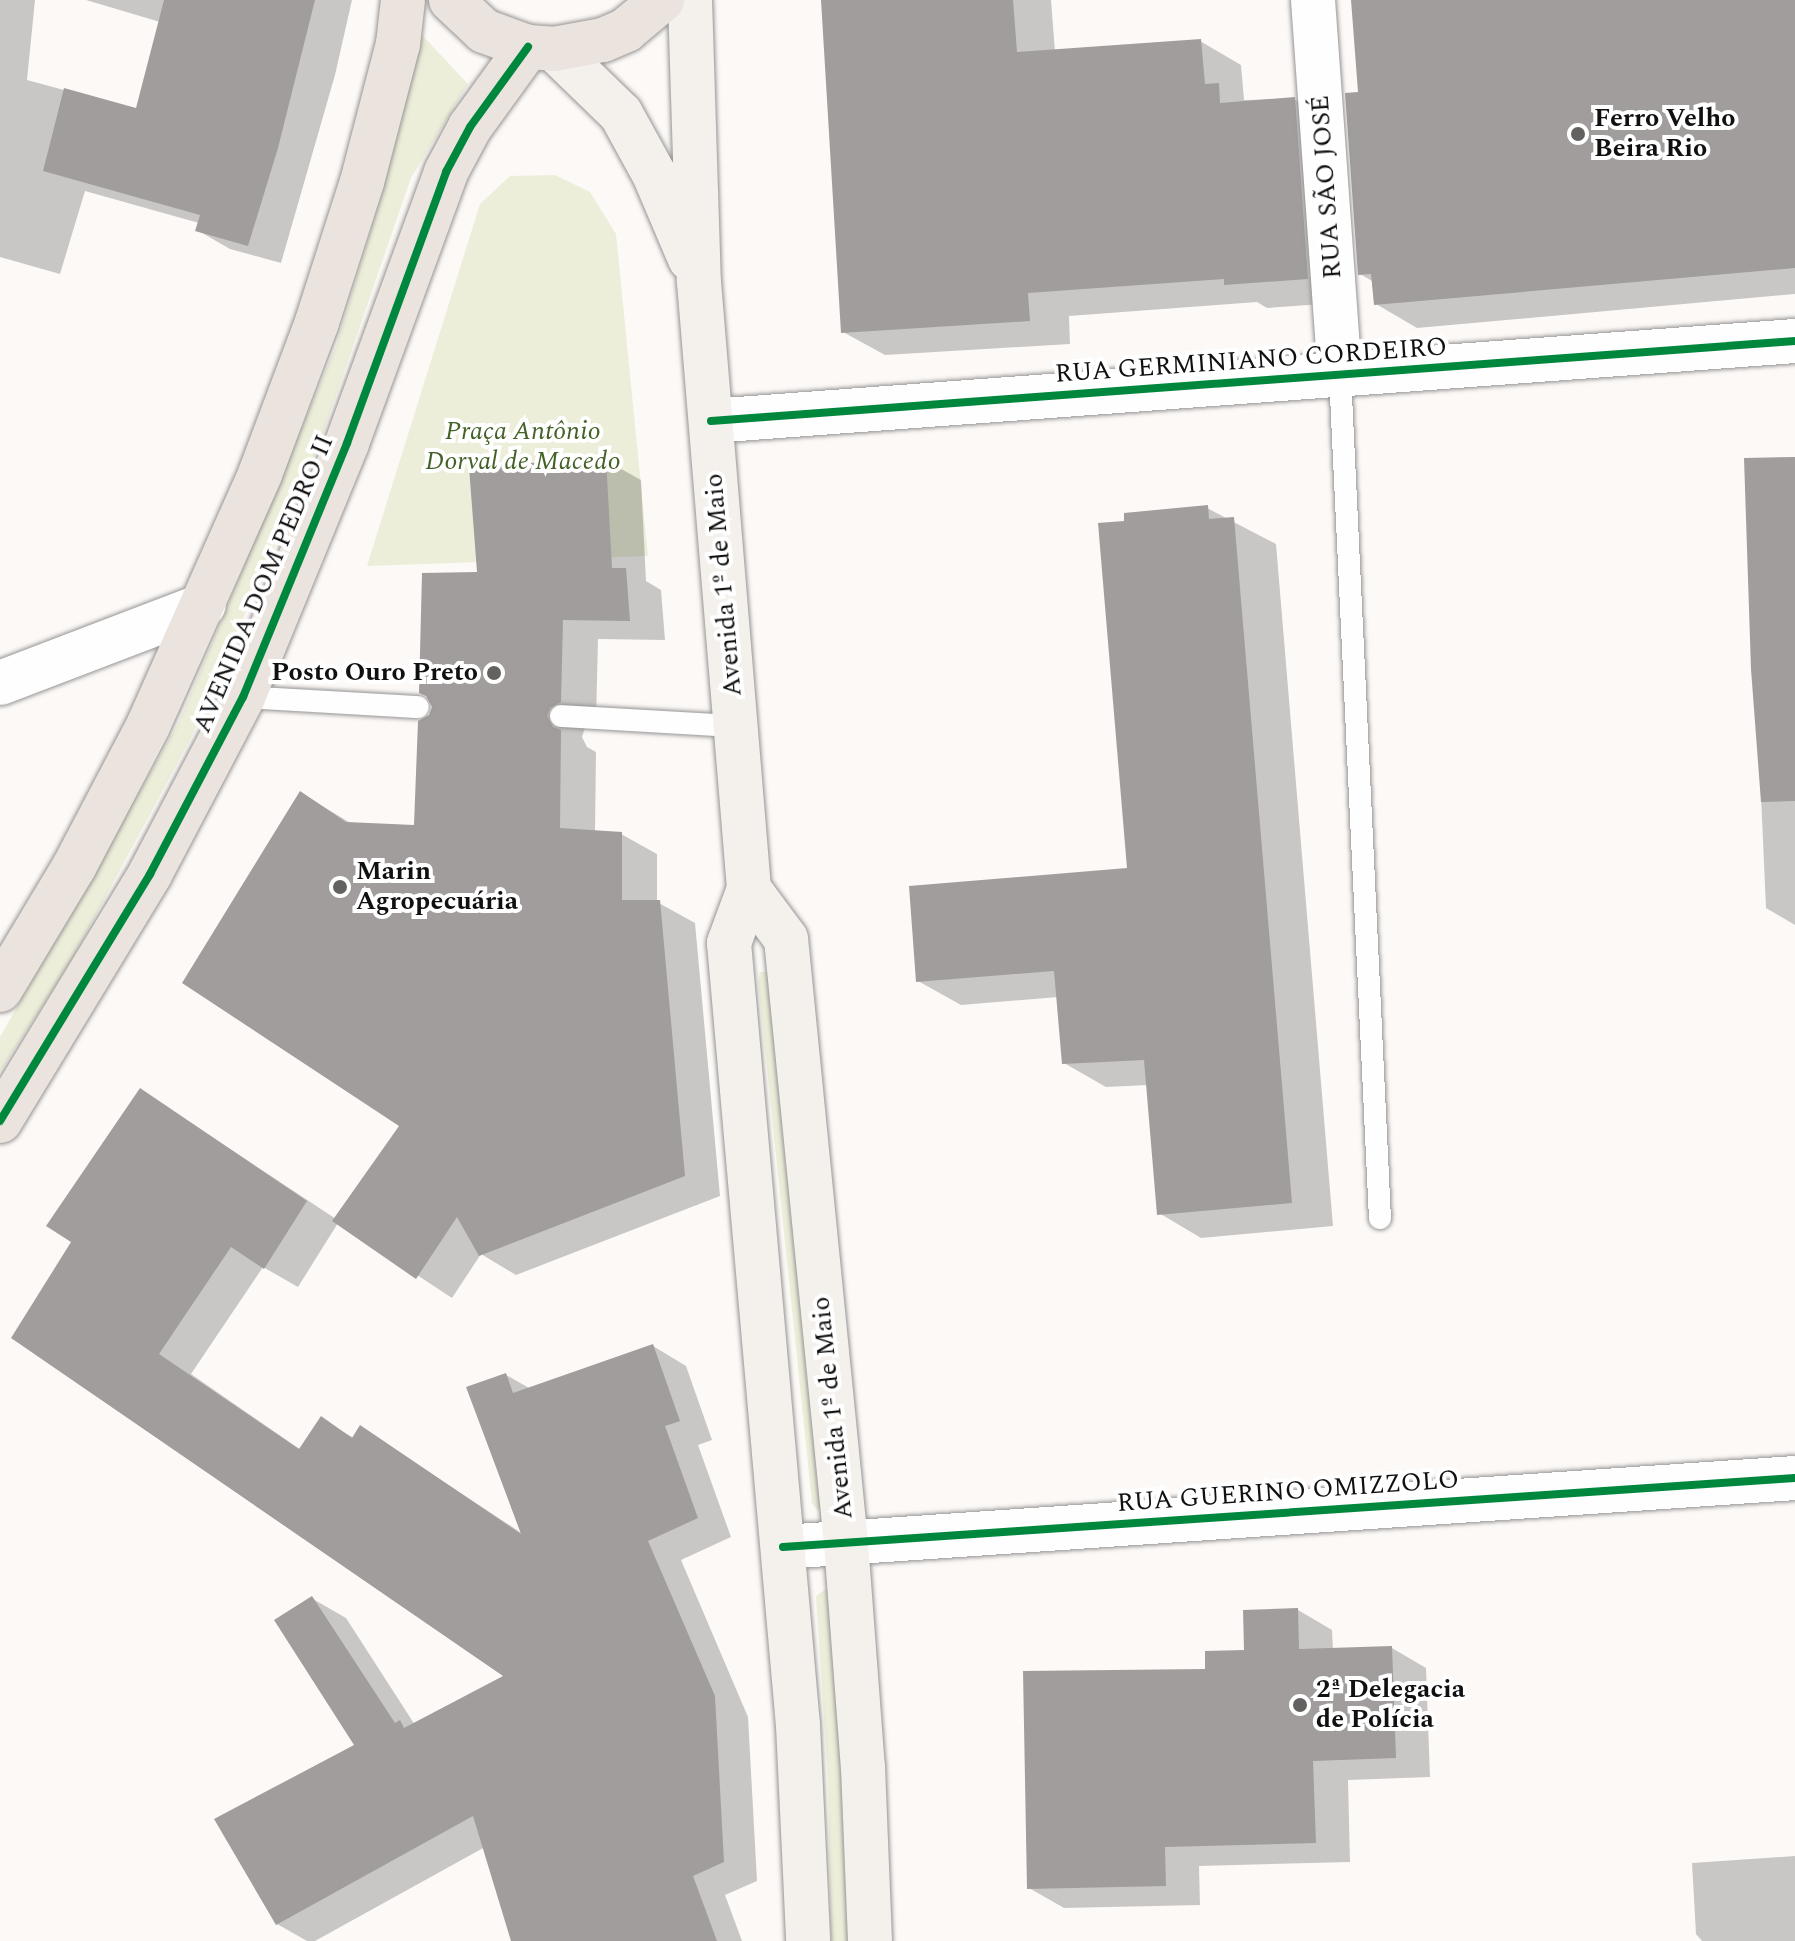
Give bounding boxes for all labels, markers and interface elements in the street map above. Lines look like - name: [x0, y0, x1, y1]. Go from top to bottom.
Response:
- street label: RUA SÃO JOSÉ: [1305, 94, 1349, 280]
- place label: Ferro Velho Beira Rio: [1594, 103, 1736, 164]
- marker: Ferro Velho Beira Rio: [1569, 125, 1587, 143]
- street label: RUA GERMINIANO CORDEIRO: [1054, 332, 1448, 390]
- park label: Praça Antônio Dorval de Macedo: [425, 416, 621, 478]
- street label: AVENIDA DOM PEDRO II: [187, 430, 341, 738]
- street label: Avenida 1º de Maio: [699, 472, 749, 698]
- place label: Posto Ouro Preto: [271, 657, 478, 689]
- marker: Posto Ouro Preto: [485, 664, 503, 682]
- place label: Marin Agropecuária: [356, 856, 518, 918]
- marker: Marin Agropecuária: [331, 878, 349, 896]
- street label: Avenida 1º de Maio: [806, 1295, 860, 1521]
- street label: RUA GUERINO OMIZZOLO: [1116, 1464, 1460, 1520]
- place label: 2ª Delegacia de Polícia: [1316, 1674, 1465, 1736]
- marker: 2ª Delegacia de Polícia: [1291, 1696, 1309, 1714]

